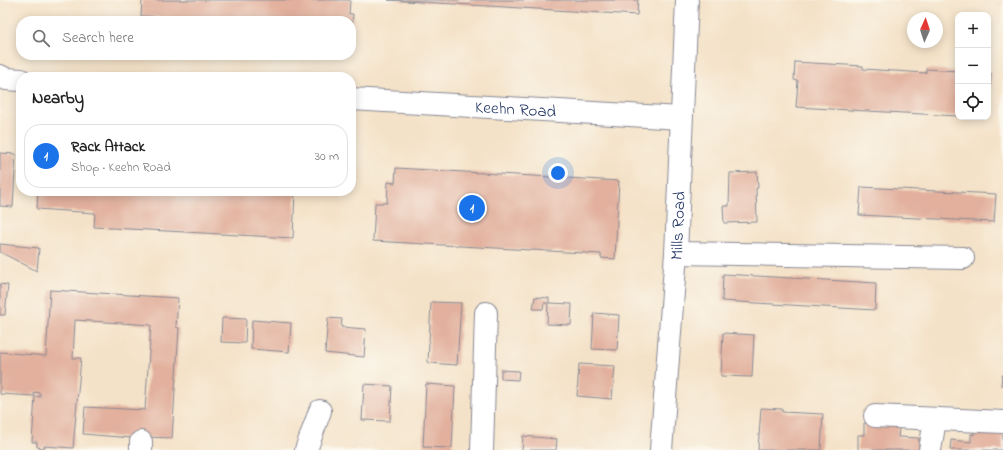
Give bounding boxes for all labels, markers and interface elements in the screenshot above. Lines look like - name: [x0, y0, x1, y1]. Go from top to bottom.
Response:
- north arrow: [907, 12, 943, 48]
- map controls: [955, 12, 991, 120]
- button: +: [955, 12, 991, 48]
- search box: [16, 16, 356, 60]
- icon: search: [30, 27, 52, 49]
- text: Search here: [62, 27, 134, 49]
- button: −: [955, 48, 991, 84]
- button: locate: [955, 84, 991, 120]
- text: Nearby: [32, 86, 84, 111]
- street label: Keehn Road: [474, 95, 557, 125]
- text: Rack Attack: [71, 136, 145, 158]
- text: 1: [44, 147, 48, 166]
- text: 30 m: [315, 147, 339, 166]
- text: Shop · Keehn Road: [71, 158, 171, 177]
- your location: [548, 163, 568, 183]
- street label: Mills Road: [664, 190, 693, 261]
- pin: 1: [459, 193, 485, 223]

